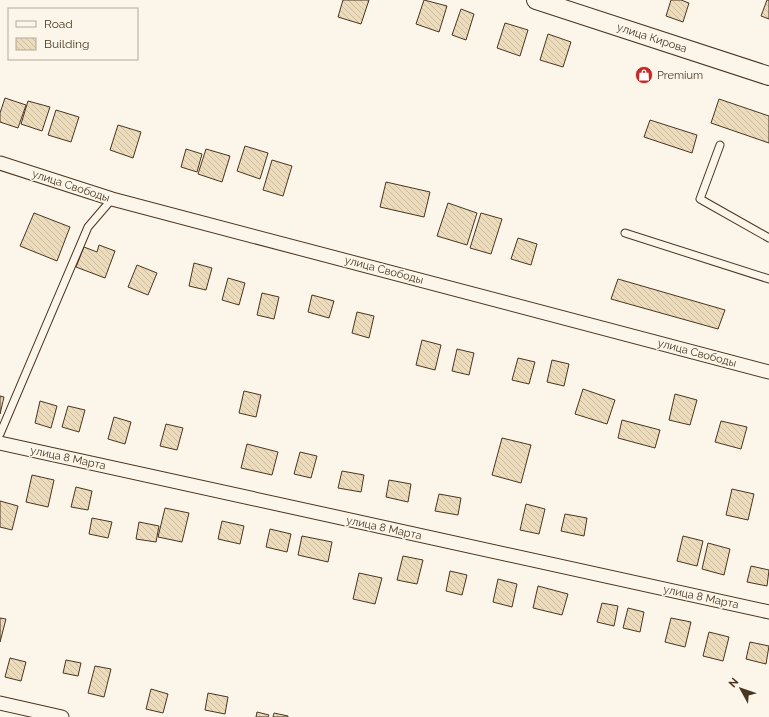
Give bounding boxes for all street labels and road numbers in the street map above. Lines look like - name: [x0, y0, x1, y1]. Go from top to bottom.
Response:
- street label: улица Кирова: [615, 21, 689, 55]
- street label: улица Свободы: [30, 167, 112, 205]
- street label: улица Свободы: [343, 253, 425, 287]
- street label: улица Свободы: [656, 336, 738, 370]
- street label: улица 8 Марта: [29, 444, 107, 472]
- street label: улица 8 Марта: [345, 514, 423, 542]
- street label: улица 8 Марта: [662, 583, 740, 611]

